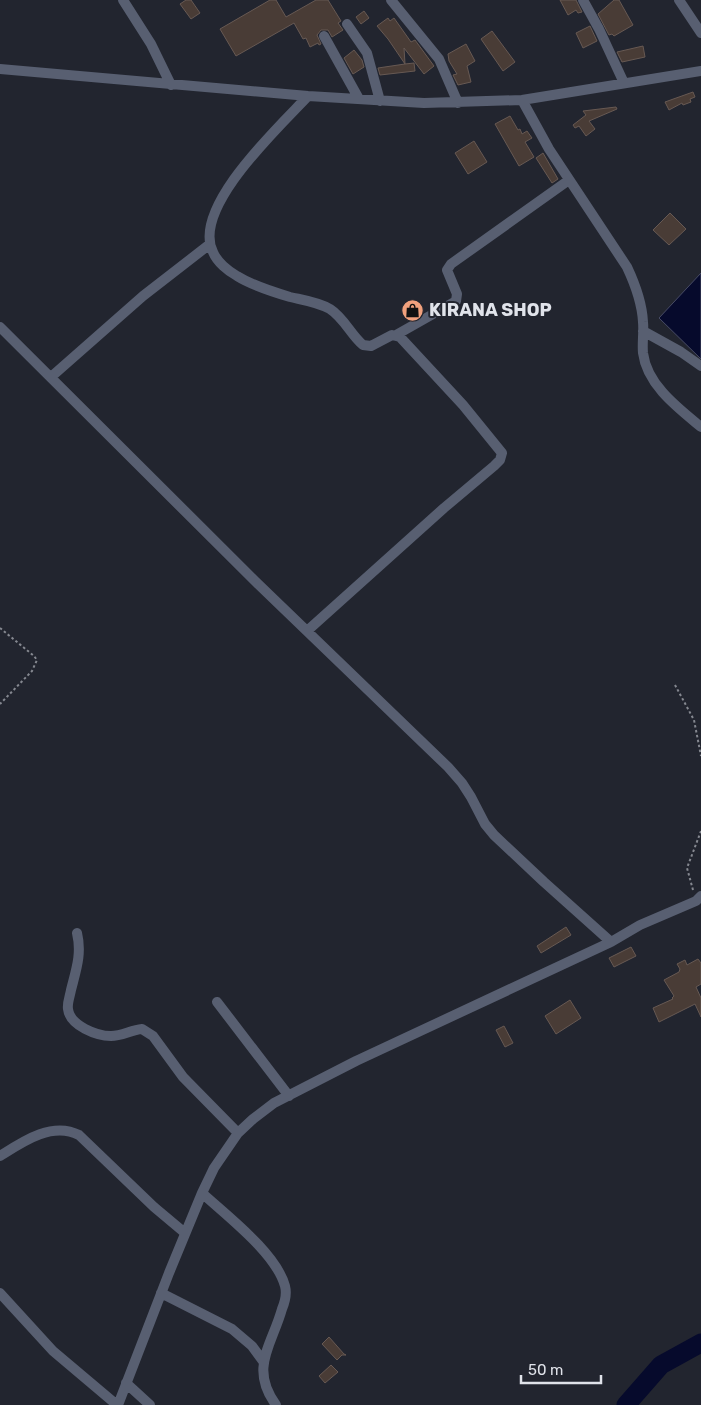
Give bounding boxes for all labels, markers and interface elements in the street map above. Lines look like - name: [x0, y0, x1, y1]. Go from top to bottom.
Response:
- shop icon: KIRANA SHOP: [401, 298, 425, 322]
- place label: KIRANA SHOP: [429, 299, 552, 321]
- scale bar: [521, 1352, 601, 1384]
- text: 50 m: [528, 1361, 563, 1379]

